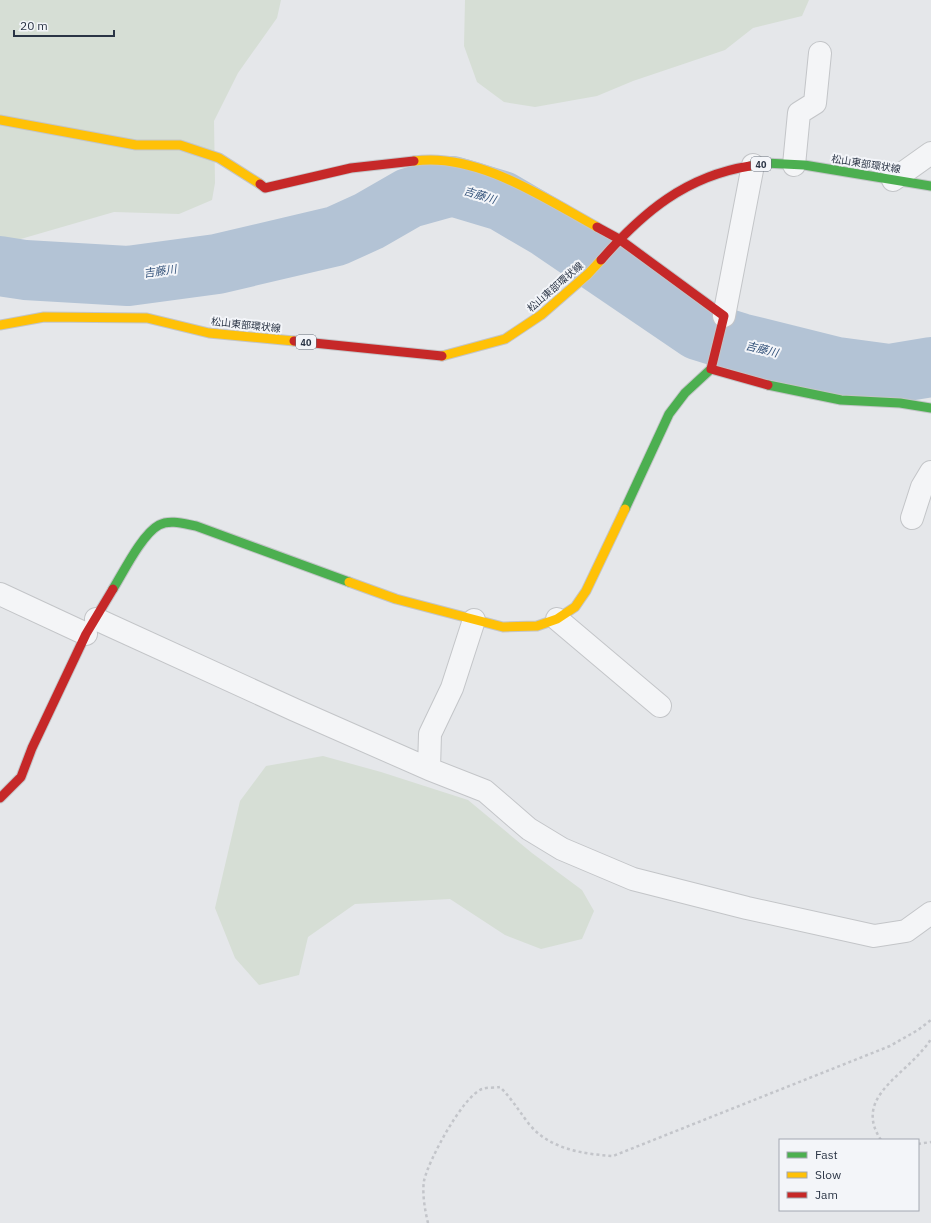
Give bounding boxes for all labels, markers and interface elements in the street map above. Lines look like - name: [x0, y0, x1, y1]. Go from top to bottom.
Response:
- scale bar: [14, 12, 114, 38]
- text: 20 m: [20, 18, 48, 33]
- street label: 松山東部環状線: [830, 152, 902, 176]
- road number: 40: [751, 157, 771, 171]
- water label: 吉藤川: [462, 183, 499, 207]
- street label: 松山東部環状線: [524, 259, 586, 315]
- water label: 吉藤川: [143, 262, 178, 280]
- street label: 松山東部環状線: [211, 315, 281, 335]
- road number: 40: [296, 335, 316, 349]
- water label: 吉藤川: [744, 338, 781, 360]
- legend: [779, 1139, 919, 1211]
- text: Fast: [815, 1147, 838, 1162]
- text: Slow: [815, 1167, 841, 1182]
- text: Jam: [815, 1187, 838, 1202]

